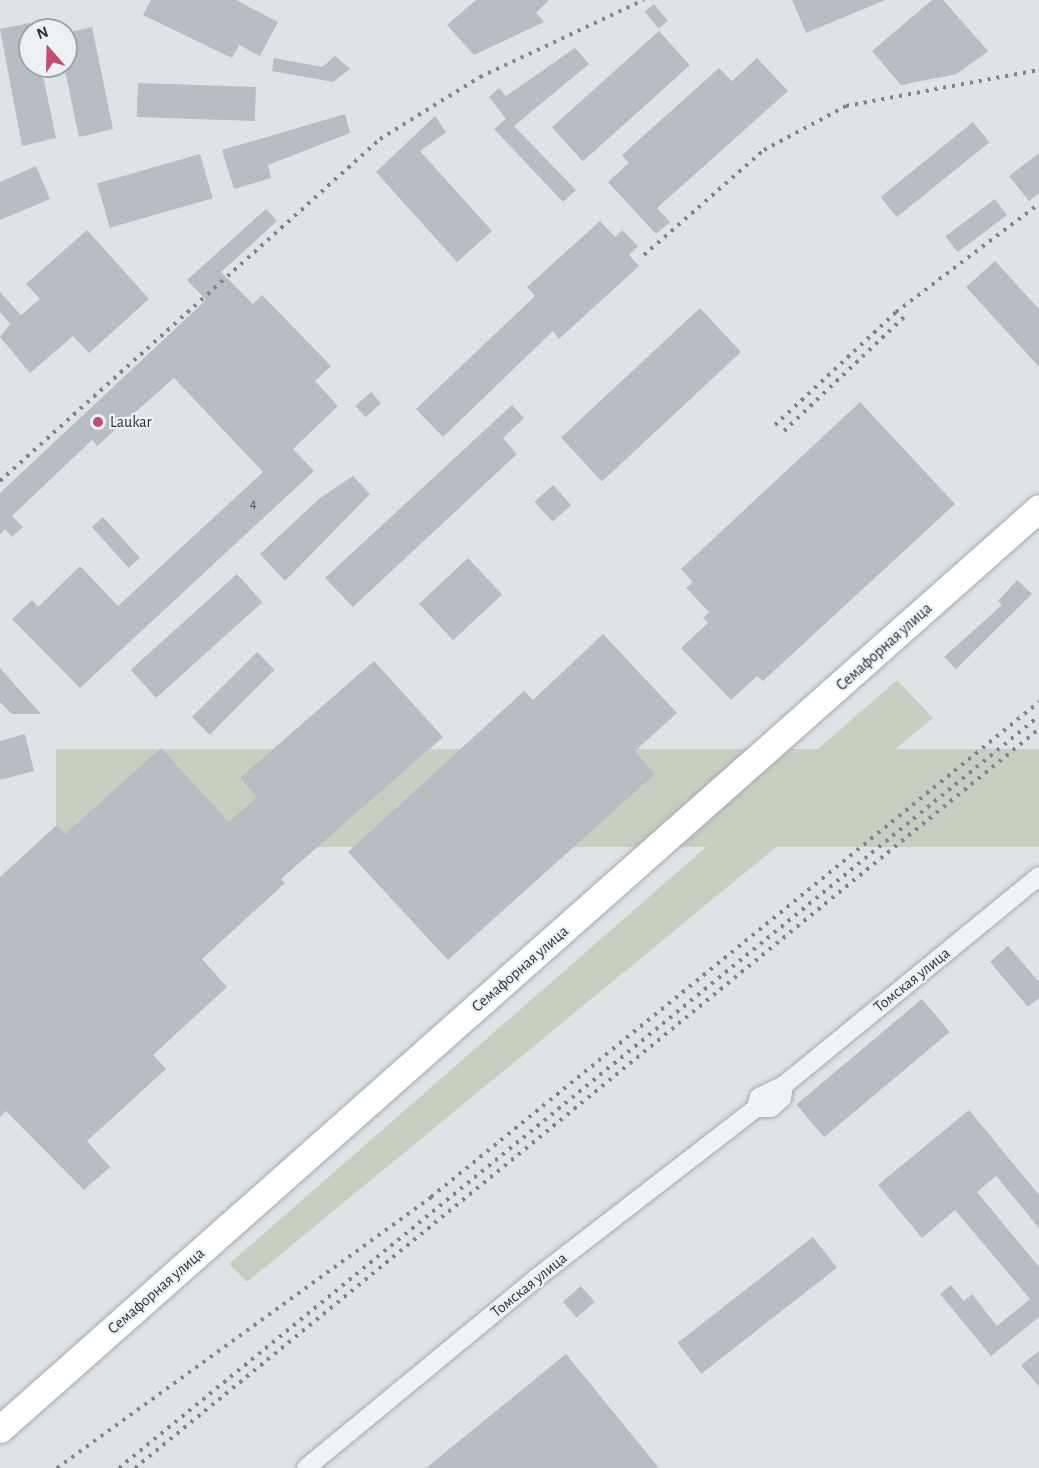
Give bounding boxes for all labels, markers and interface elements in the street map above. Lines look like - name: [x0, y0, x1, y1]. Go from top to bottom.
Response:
- north arrow: [18, 18, 78, 78]
- text: N: [35, 24, 50, 42]
- place label: Laukar: [110, 412, 152, 432]
- marker: Laukar: [91, 415, 105, 429]
- house number: 4: [250, 496, 256, 512]
- street label: Семафорная улица: [832, 599, 936, 695]
- street label: Семафорная улица: [467, 922, 573, 1016]
- street label: Томская улица: [870, 943, 954, 1017]
- street label: Семафорная улица: [103, 1244, 209, 1338]
- street label: Томская улица: [487, 1248, 571, 1322]

